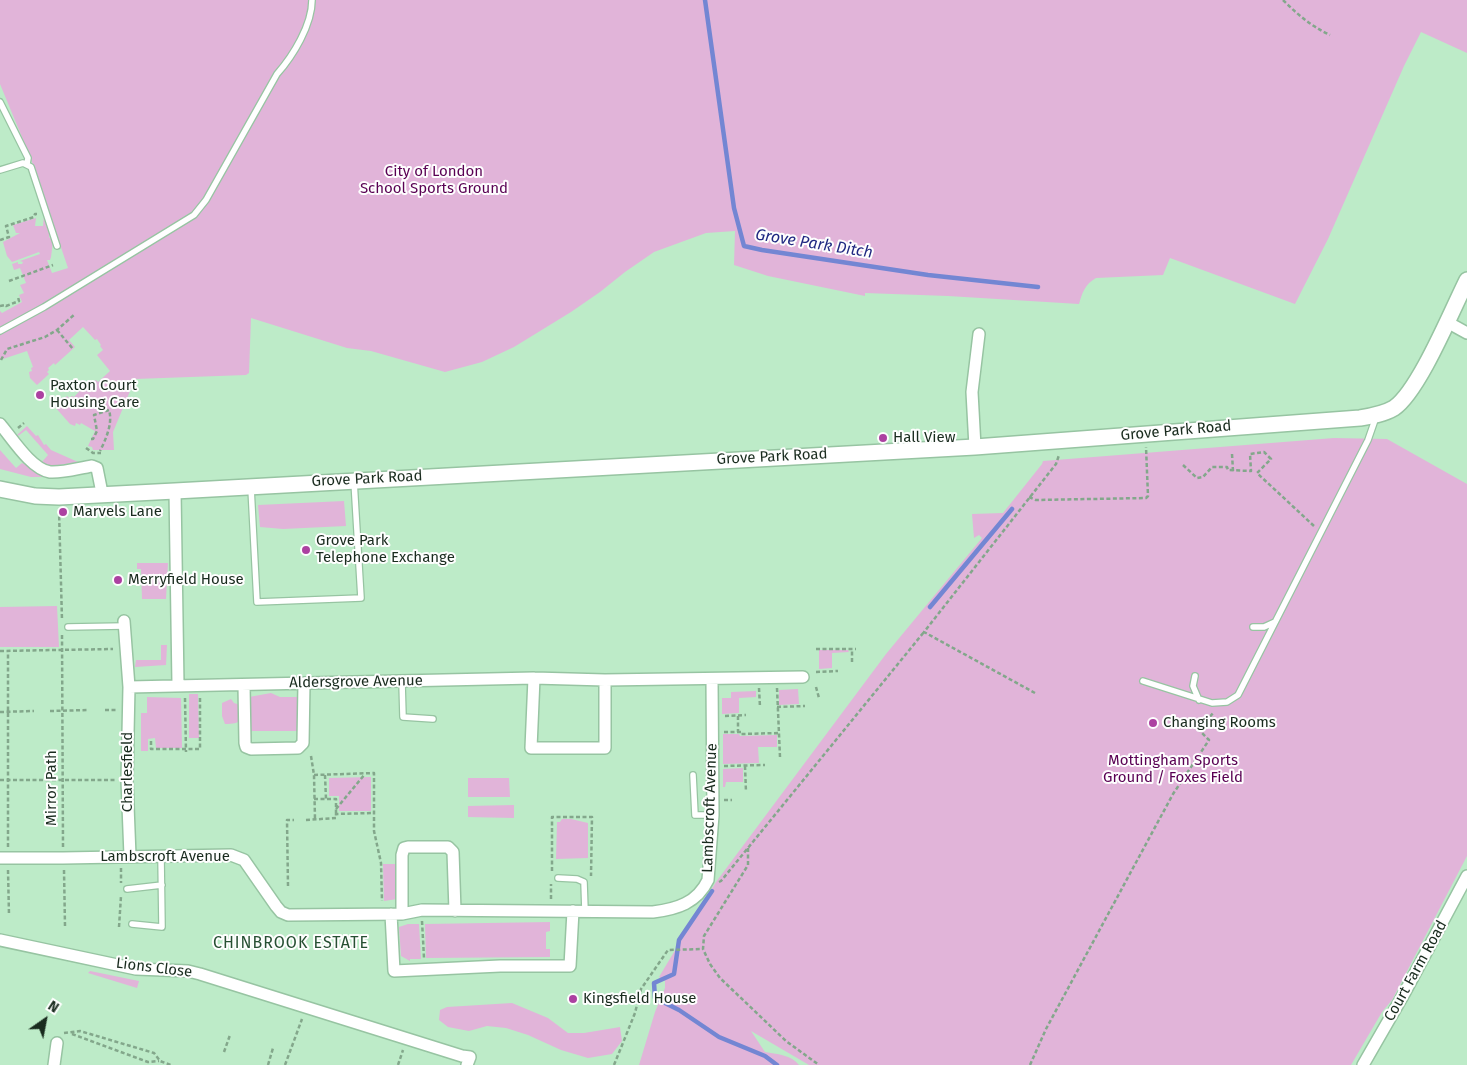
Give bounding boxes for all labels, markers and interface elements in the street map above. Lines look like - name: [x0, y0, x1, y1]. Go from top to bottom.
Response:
- park label: City of London School Sports Ground: [360, 163, 508, 198]
- water label: Grove Park Ditch: [754, 225, 874, 263]
- place label: Paxton Court Housing Care: [50, 377, 139, 412]
- marker: Paxton Court Housing Care: [34, 389, 46, 401]
- street label: Grove Park Road: [1120, 417, 1232, 445]
- place label: Hall View: [893, 429, 955, 447]
- marker: Hall View: [877, 432, 889, 444]
- street label: Grove Park Road: [716, 445, 828, 469]
- street label: Grove Park Road: [311, 467, 423, 491]
- place label: Marvels Lane: [73, 503, 162, 521]
- marker: Marvels Lane: [57, 506, 69, 518]
- place label: Grove Park Telephone Exchange: [316, 532, 455, 567]
- marker: Grove Park Telephone Exchange: [300, 544, 312, 556]
- place label: Merryfield House: [128, 571, 244, 589]
- marker: Merryfield House: [112, 574, 124, 586]
- street label: Aldersgrove Avenue: [289, 672, 423, 692]
- place label: Changing Rooms: [1163, 714, 1276, 732]
- marker: Changing Rooms: [1147, 717, 1159, 729]
- street label: Charlesfield: [119, 732, 137, 812]
- street label: Lambscroft Avenue: [699, 743, 721, 873]
- street label: Mirror Path: [43, 750, 61, 826]
- park label: Mottingham Sports Ground / Foxes Field: [1103, 752, 1243, 787]
- street label: Lambscroft Avenue: [100, 848, 230, 866]
- street label: Court Farm Road: [1381, 917, 1451, 1025]
- district label: CHINBROOK ESTATE: [211, 934, 371, 954]
- street label: Lions Close: [115, 954, 193, 982]
- place label: Kingsfield House: [583, 990, 696, 1008]
- marker: Kingsfield House: [567, 993, 579, 1005]
- north arrow: [20, 995, 70, 1045]
- text: N: [45, 997, 62, 1017]

